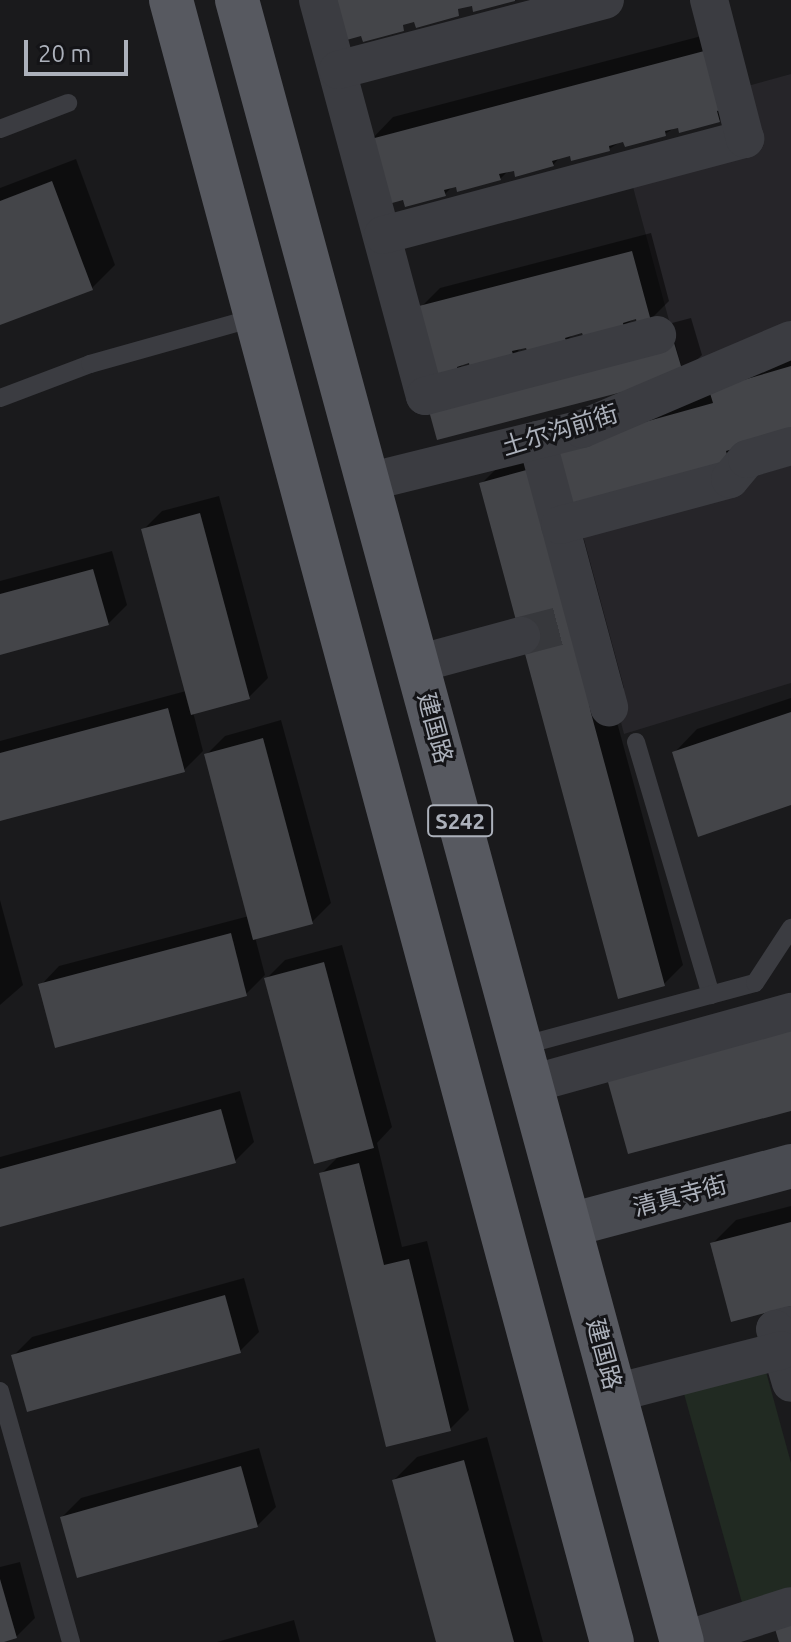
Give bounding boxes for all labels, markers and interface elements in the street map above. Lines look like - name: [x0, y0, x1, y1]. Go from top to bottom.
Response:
- scale bar: [28, 24, 132, 74]
- text: 20 m: [38, 40, 91, 67]
- street label: 土尔沟前街: [498, 399, 622, 461]
- street label: 建国路: [412, 689, 458, 767]
- road number: S242: [426, 803, 494, 839]
- street label: 清真寺街: [630, 1170, 730, 1222]
- street label: 建国路: [581, 1315, 627, 1393]

